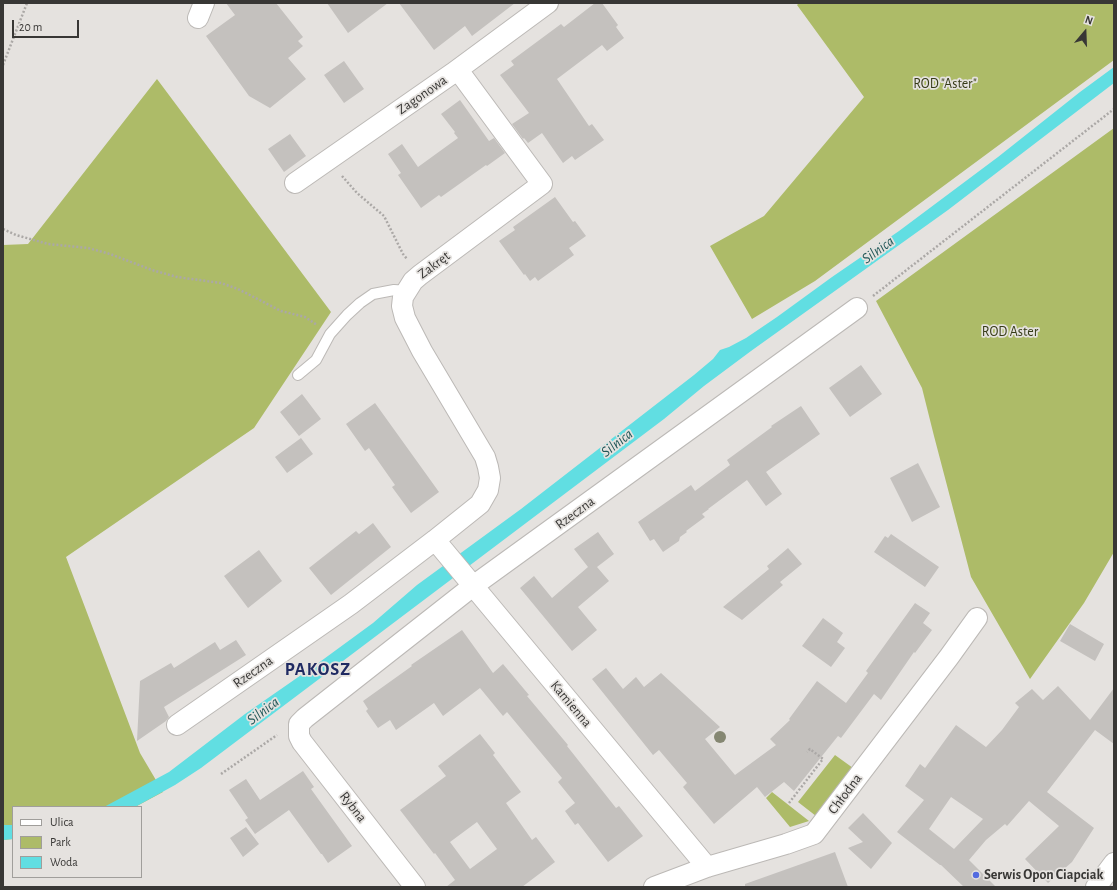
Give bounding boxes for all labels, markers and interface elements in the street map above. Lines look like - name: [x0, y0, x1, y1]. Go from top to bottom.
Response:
- scale bar: [14, 12, 81, 38]
- north arrow: [1065, 12, 1105, 52]
- text: N: [1084, 14, 1094, 27]
- text: 20 m: [19, 21, 42, 33]
- street label: Zagonowa: [394, 72, 450, 118]
- park label: ROD "Aster": [913, 76, 977, 92]
- water label: Silnica: [858, 232, 898, 268]
- street label: Zakręt: [415, 248, 453, 282]
- park label: ROD Aster: [982, 324, 1038, 340]
- water label: Silnica: [597, 425, 637, 461]
- street label: Rzeczna: [552, 493, 598, 533]
- street label: Rzeczna: [230, 652, 276, 692]
- district label: PAKOSZ: [285, 659, 351, 681]
- street label: Kamienna: [547, 677, 595, 731]
- water label: Silnica: [243, 693, 283, 729]
- street label: Chłodna: [824, 771, 866, 817]
- street label: Rybna: [336, 788, 370, 826]
- legend: [12, 806, 142, 878]
- text: Ulica: [50, 816, 73, 828]
- text: Park: [50, 836, 71, 848]
- text: Woda: [50, 856, 78, 868]
- place label: Serwis Opon Ciapciak: [984, 867, 1103, 883]
- marker: Serwis Opon Ciapciak: [971, 870, 981, 880]

